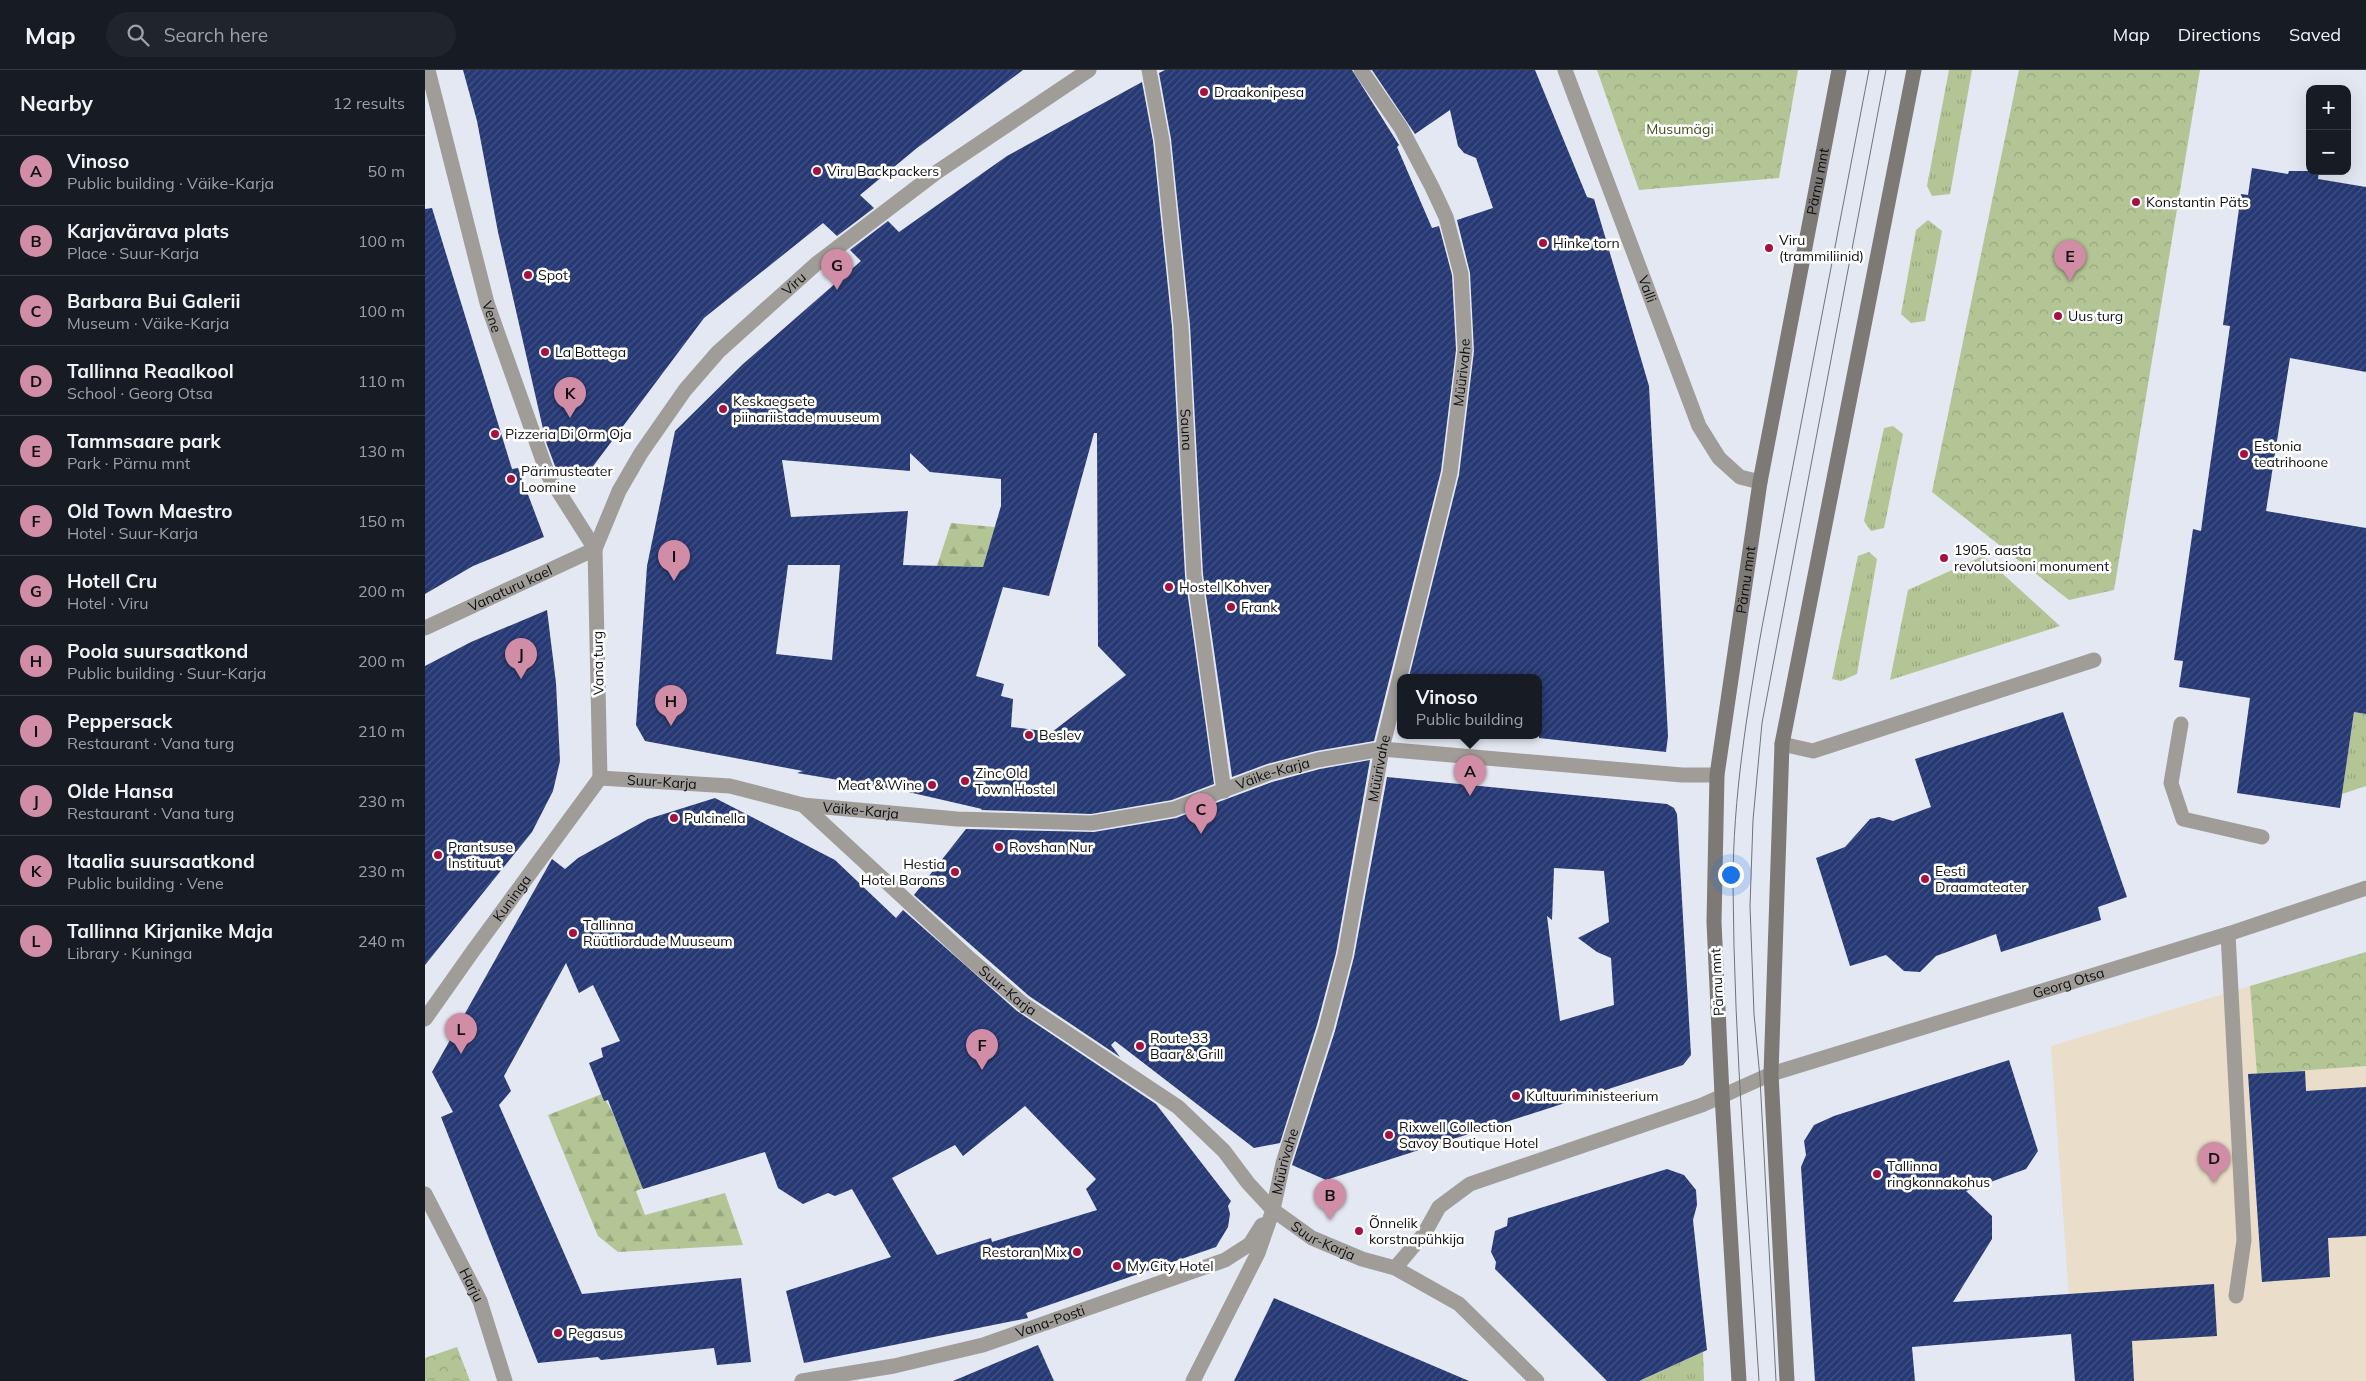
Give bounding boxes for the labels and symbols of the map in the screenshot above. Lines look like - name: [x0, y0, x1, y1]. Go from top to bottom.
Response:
- place label: Draakonipesa: [1214, 83, 1304, 101]
- marker: Draakonipesa: [1198, 86, 1210, 98]
- park label: Musumägi: [1646, 120, 1714, 138]
- street label: Pärnu mnt: [1802, 146, 1833, 216]
- place label: Viru Backpackers: [827, 162, 939, 180]
- marker: Viru Backpackers: [811, 165, 823, 177]
- place label: Konstantin Päts: [2146, 193, 2249, 211]
- marker: Konstantin Päts: [2130, 196, 2142, 208]
- place label: Viru (trammiliinid): [1779, 231, 1864, 265]
- place label: Hinke torn: [1553, 234, 1620, 252]
- marker: Hinke torn: [1537, 237, 1549, 249]
- pin: E: [2054, 240, 2086, 281]
- marker: Viru (trammiliinid): [1763, 242, 1775, 254]
- pin: G: [821, 249, 853, 290]
- place label: Spot: [538, 266, 568, 284]
- street label: Viru: [778, 268, 810, 299]
- marker: Spot: [522, 269, 534, 281]
- street label: Valli: [1634, 273, 1661, 305]
- street label: Vene: [478, 299, 506, 335]
- place label: Uus turg: [2068, 307, 2123, 325]
- marker: Uus turg: [2052, 310, 2064, 322]
- street label: Müürivahe: [1449, 338, 1474, 407]
- place label: La Bottega: [555, 343, 626, 361]
- marker: La Bottega: [539, 346, 551, 358]
- pin: K: [554, 377, 586, 418]
- place label: Keskaegsete piinariistade muuseum: [733, 392, 880, 426]
- marker: Keskaegsete piinariistade muuseum: [717, 403, 729, 415]
- street label: Sauna: [1176, 408, 1196, 451]
- place label: Pizzeria Di Orm Oja: [505, 425, 632, 443]
- marker: Pizzeria Di Orm Oja: [489, 428, 501, 440]
- place label: Estonia teatrihoone: [2254, 437, 2328, 471]
- marker: Estonia teatrihoone: [2238, 448, 2250, 460]
- place label: Pärimusteater Loomine: [521, 462, 613, 496]
- marker: Pärimusteater Loomine: [505, 473, 517, 485]
- pin: I: [658, 540, 690, 581]
- place label: 1905. aasta revolutsiooni monument: [1954, 541, 2109, 575]
- street label: Pärnu mnt: [1732, 545, 1760, 615]
- marker: 1905. aasta revolutsiooni monument: [1938, 552, 1950, 564]
- street label: Vanaturu kael: [465, 561, 555, 616]
- place label: Hostel Kohver: [1179, 578, 1270, 596]
- marker: Hostel Kohver: [1163, 581, 1175, 593]
- place label: Frank: [1241, 598, 1278, 616]
- marker: Frank: [1225, 601, 1237, 613]
- street label: Vana turg: [588, 631, 608, 695]
- pin: J: [505, 638, 537, 679]
- pin: H: [655, 685, 687, 726]
- place label: Beslev: [1039, 726, 1082, 744]
- marker: Beslev: [1023, 729, 1035, 741]
- street label: Müürivahe: [1364, 733, 1394, 803]
- street label: Väike-Karja: [1233, 754, 1312, 794]
- pin: A: [1454, 755, 1486, 796]
- place label: Zinc Old Town Hostel: [975, 764, 1056, 798]
- street label: Suur-Karja: [626, 771, 697, 793]
- marker: Zinc Old Town Hostel: [959, 775, 971, 787]
- place label: Meat & Wine: [838, 776, 922, 794]
- marker: Meat & Wine: [926, 779, 938, 791]
- pin: C: [1185, 793, 1217, 834]
- street label: Väike-Karja: [822, 798, 900, 823]
- place label: Pulcinella: [684, 809, 746, 827]
- marker: Pulcinella: [668, 812, 680, 824]
- place label: Prantsuse Instituut: [448, 838, 513, 872]
- place label: Rovshan Nur: [1009, 838, 1094, 856]
- marker: Rovshan Nur: [993, 841, 1005, 853]
- marker: Prantsuse Instituut: [432, 849, 444, 861]
- place label: Hestia Hotel Barons: [861, 855, 945, 889]
- your location: [1718, 862, 1744, 888]
- place label: Eesti Draamateater: [1935, 862, 2027, 896]
- marker: Hestia Hotel Barons: [949, 866, 961, 878]
- street label: Kuninga: [489, 871, 535, 925]
- marker: Eesti Draamateater: [1919, 873, 1931, 885]
- place label: Tallinna Rüütliordude Muuseum: [583, 916, 733, 950]
- marker: Tallinna Rüütliordude Muuseum: [567, 927, 579, 939]
- street label: Pärnu mnt: [1706, 948, 1728, 1016]
- street label: Suur-Karja: [975, 961, 1040, 1020]
- street label: Georg Otsa: [2030, 963, 2106, 1002]
- pin: L: [445, 1013, 477, 1054]
- pin: F: [966, 1029, 998, 1070]
- place label: Route 33 Baar & Grill: [1150, 1029, 1223, 1063]
- marker: Route 33 Baar & Grill: [1134, 1040, 1146, 1052]
- place label: Kultuuriministeerium: [1526, 1087, 1659, 1105]
- marker: Kultuuriministeerium: [1510, 1090, 1522, 1102]
- place label: Rixwell Collection Savoy Boutique Hotel: [1399, 1118, 1538, 1152]
- street label: Müürivahe: [1267, 1126, 1302, 1196]
- marker: Rixwell Collection Savoy Boutique Hotel: [1383, 1129, 1395, 1141]
- pin: D: [2198, 1142, 2230, 1183]
- place label: Tallinna ringkonnakohus: [1887, 1157, 1990, 1191]
- marker: Tallinna ringkonnakohus: [1871, 1168, 1883, 1180]
- pin: B: [1314, 1179, 1346, 1220]
- place label: Õnnelik korstnapühkija: [1369, 1214, 1464, 1248]
- street label: Suur-Karja: [1287, 1217, 1358, 1264]
- marker: Õnnelik korstnapühkija: [1353, 1225, 1365, 1237]
- place label: Restoran Mix: [982, 1243, 1068, 1261]
- marker: Restoran Mix: [1071, 1246, 1083, 1258]
- place label: My City Hotel: [1127, 1257, 1214, 1275]
- marker: My City Hotel: [1111, 1260, 1123, 1272]
- street label: Harju: [455, 1265, 488, 1305]
- street label: Vana-Posti: [1013, 1301, 1087, 1342]
- place label: Pegasus: [568, 1324, 623, 1342]
- marker: Pegasus: [552, 1327, 564, 1339]

